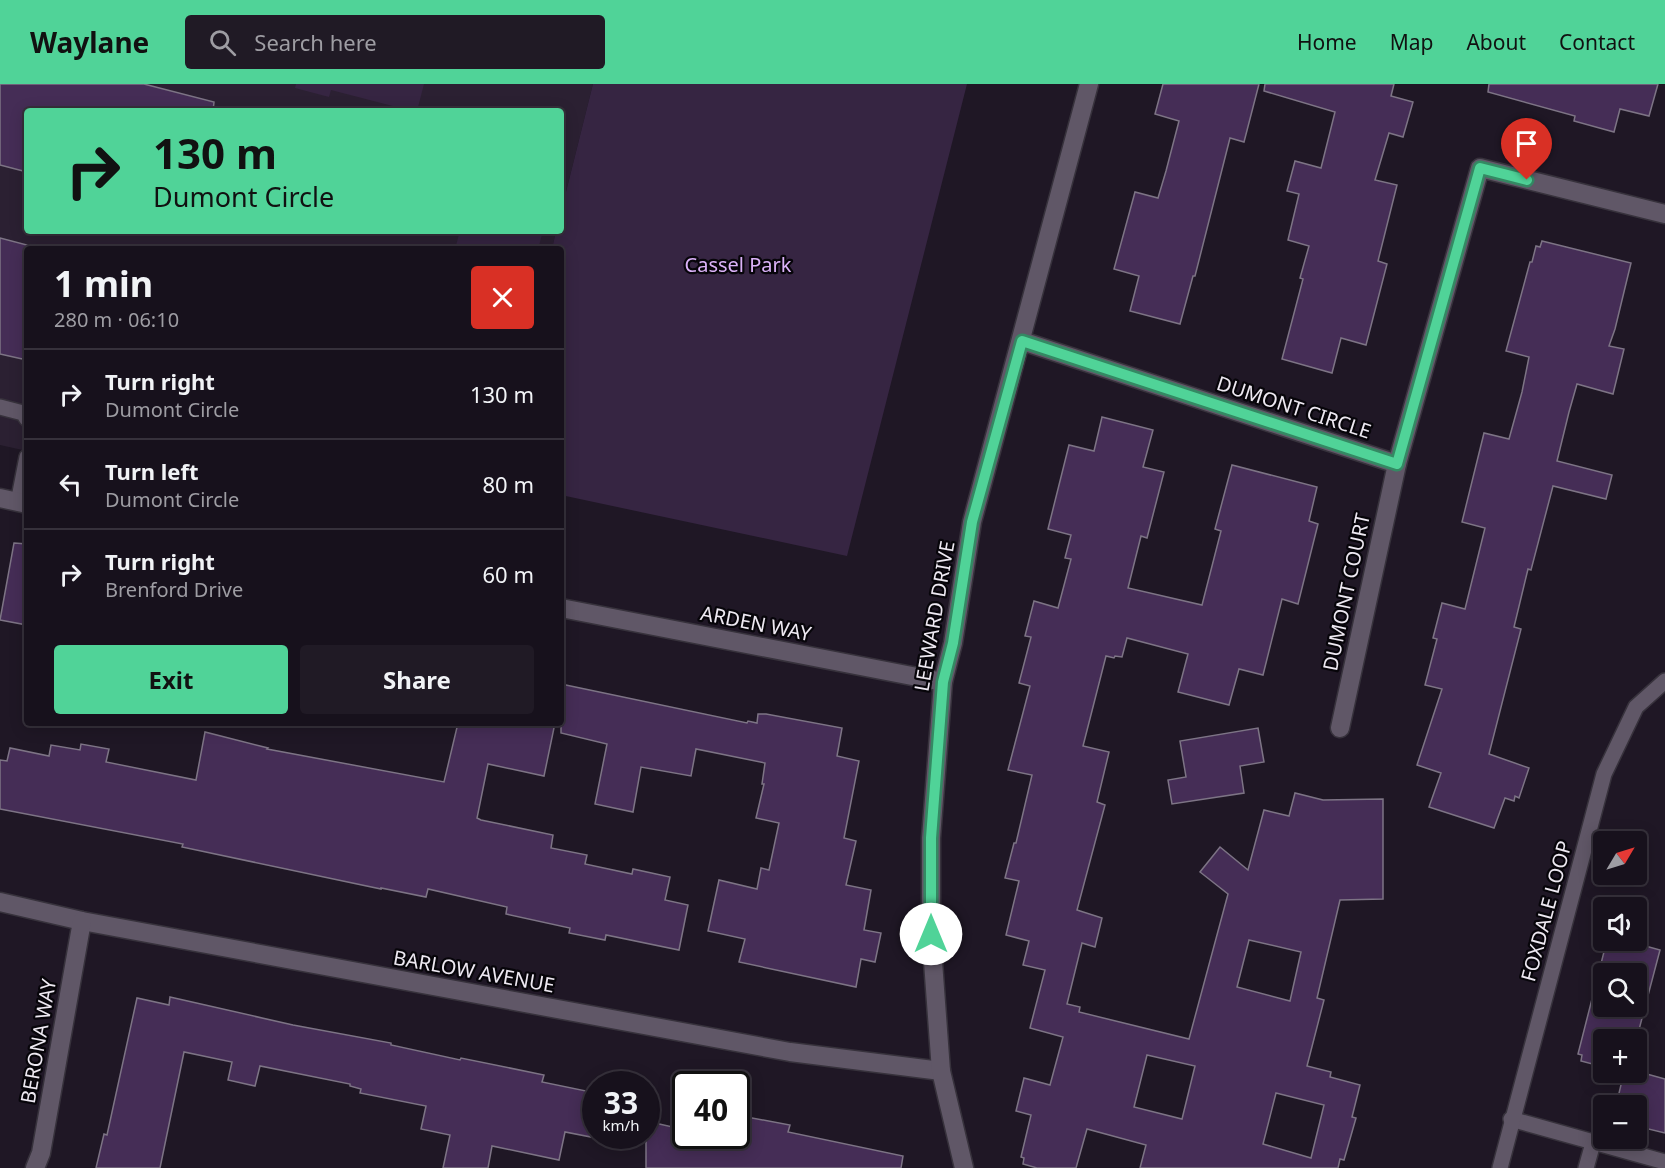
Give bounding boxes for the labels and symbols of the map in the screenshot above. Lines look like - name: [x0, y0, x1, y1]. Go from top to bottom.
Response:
- pin: [1501, 118, 1552, 180]
- park label: Cassel Park: [685, 251, 792, 278]
- street label: DUMONT CIRCLE: [1213, 369, 1375, 445]
- street label: DUMONT COURT: [1316, 511, 1376, 673]
- street label: LEEWARD DRIVE: [907, 539, 961, 693]
- street label: ARDEN WAY: [698, 599, 814, 647]
- north arrow: [1593, 831, 1647, 885]
- street label: FOXDALE LOOP: [1514, 838, 1578, 984]
- position arrow: [899, 902, 963, 966]
- street label: BARLOW AVENUE: [391, 944, 557, 998]
- street label: BERONA WAY: [14, 976, 62, 1105]
- speed limit sign: 40: [672, 1071, 750, 1149]

